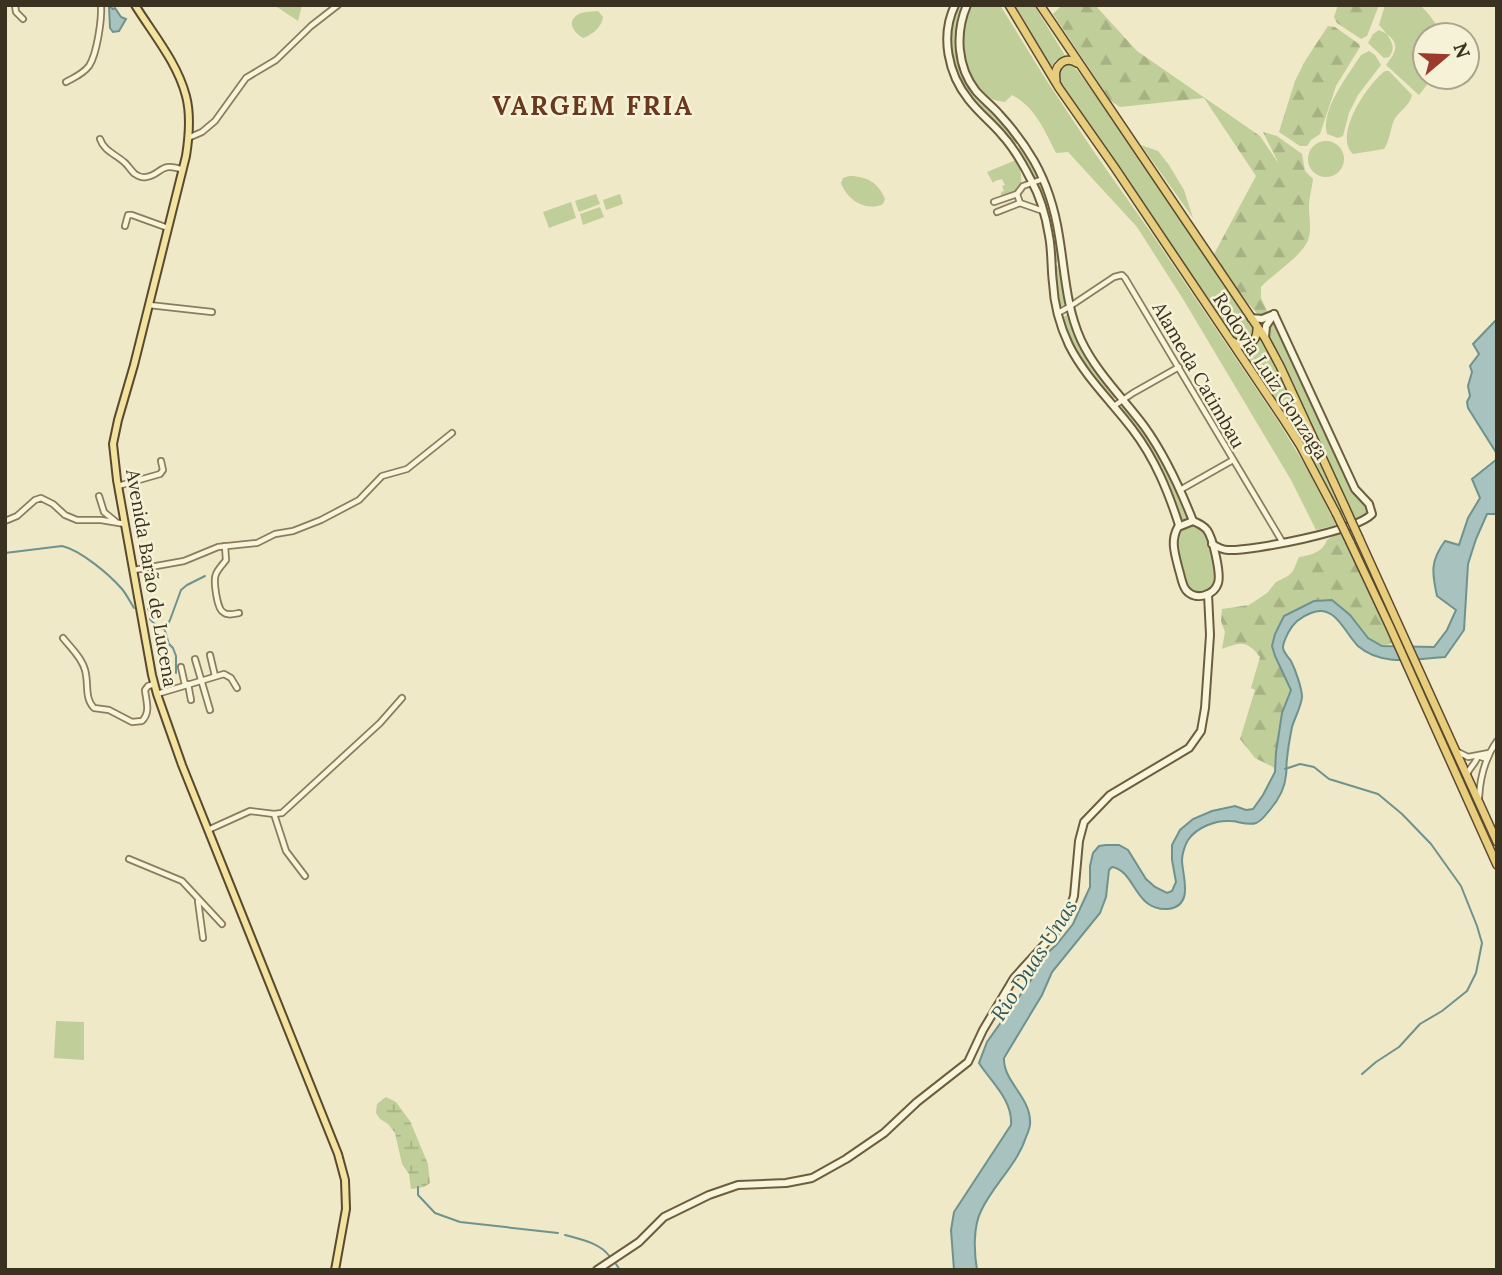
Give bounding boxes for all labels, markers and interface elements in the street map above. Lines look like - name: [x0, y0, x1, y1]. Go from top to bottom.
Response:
- north arrow: [1411, 21, 1481, 91]
- text: N: [1448, 40, 1476, 62]
- district label: VARGEM FRIA: [492, 89, 694, 122]
- street label: Rodovia Luiz Gonzaga: [1208, 288, 1334, 464]
- street label: Alameda Catimbau: [1147, 297, 1251, 452]
- street label: Avenida Barão de Lucena: [121, 466, 183, 689]
- water label: Rio Duas Unas: [985, 894, 1083, 1026]

